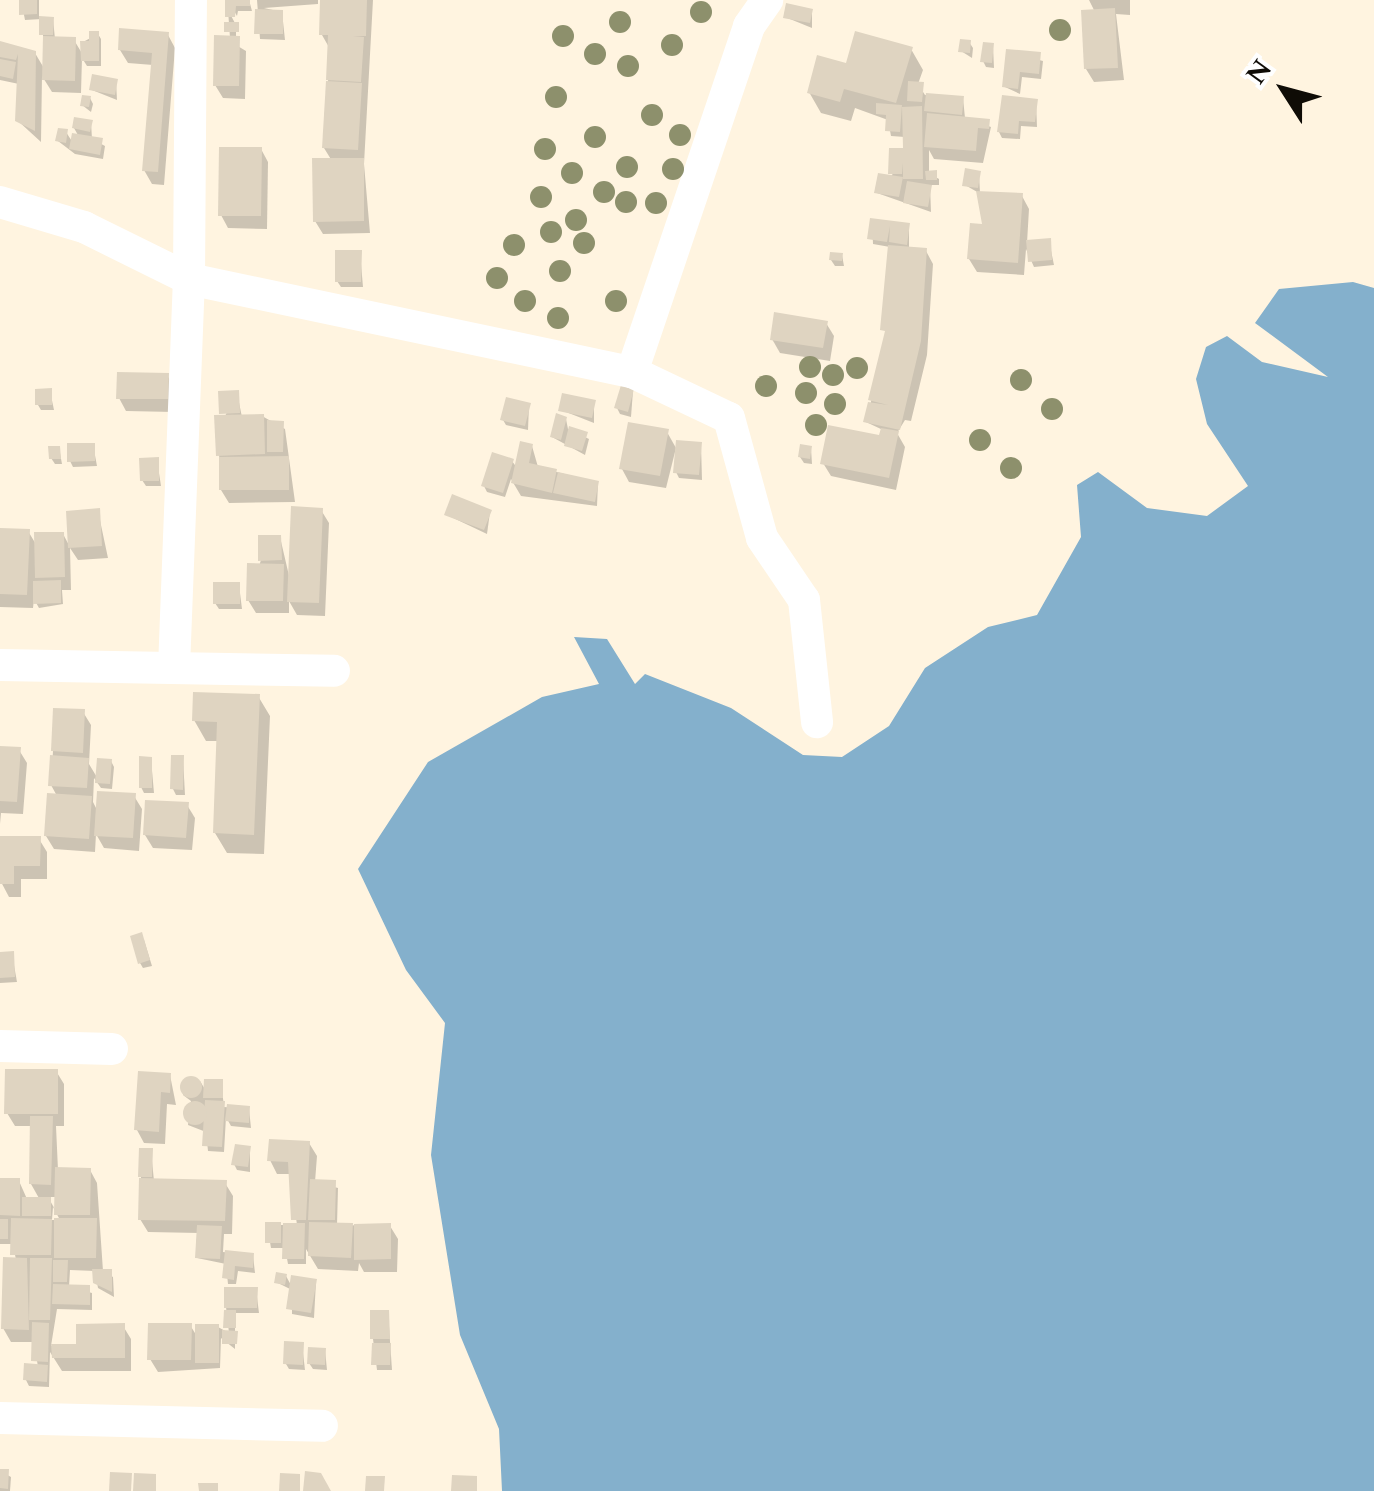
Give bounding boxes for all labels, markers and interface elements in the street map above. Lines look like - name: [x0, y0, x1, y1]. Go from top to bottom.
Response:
- north arrow: [1234, 40, 1334, 140]
- text: N: [1235, 50, 1283, 94]

